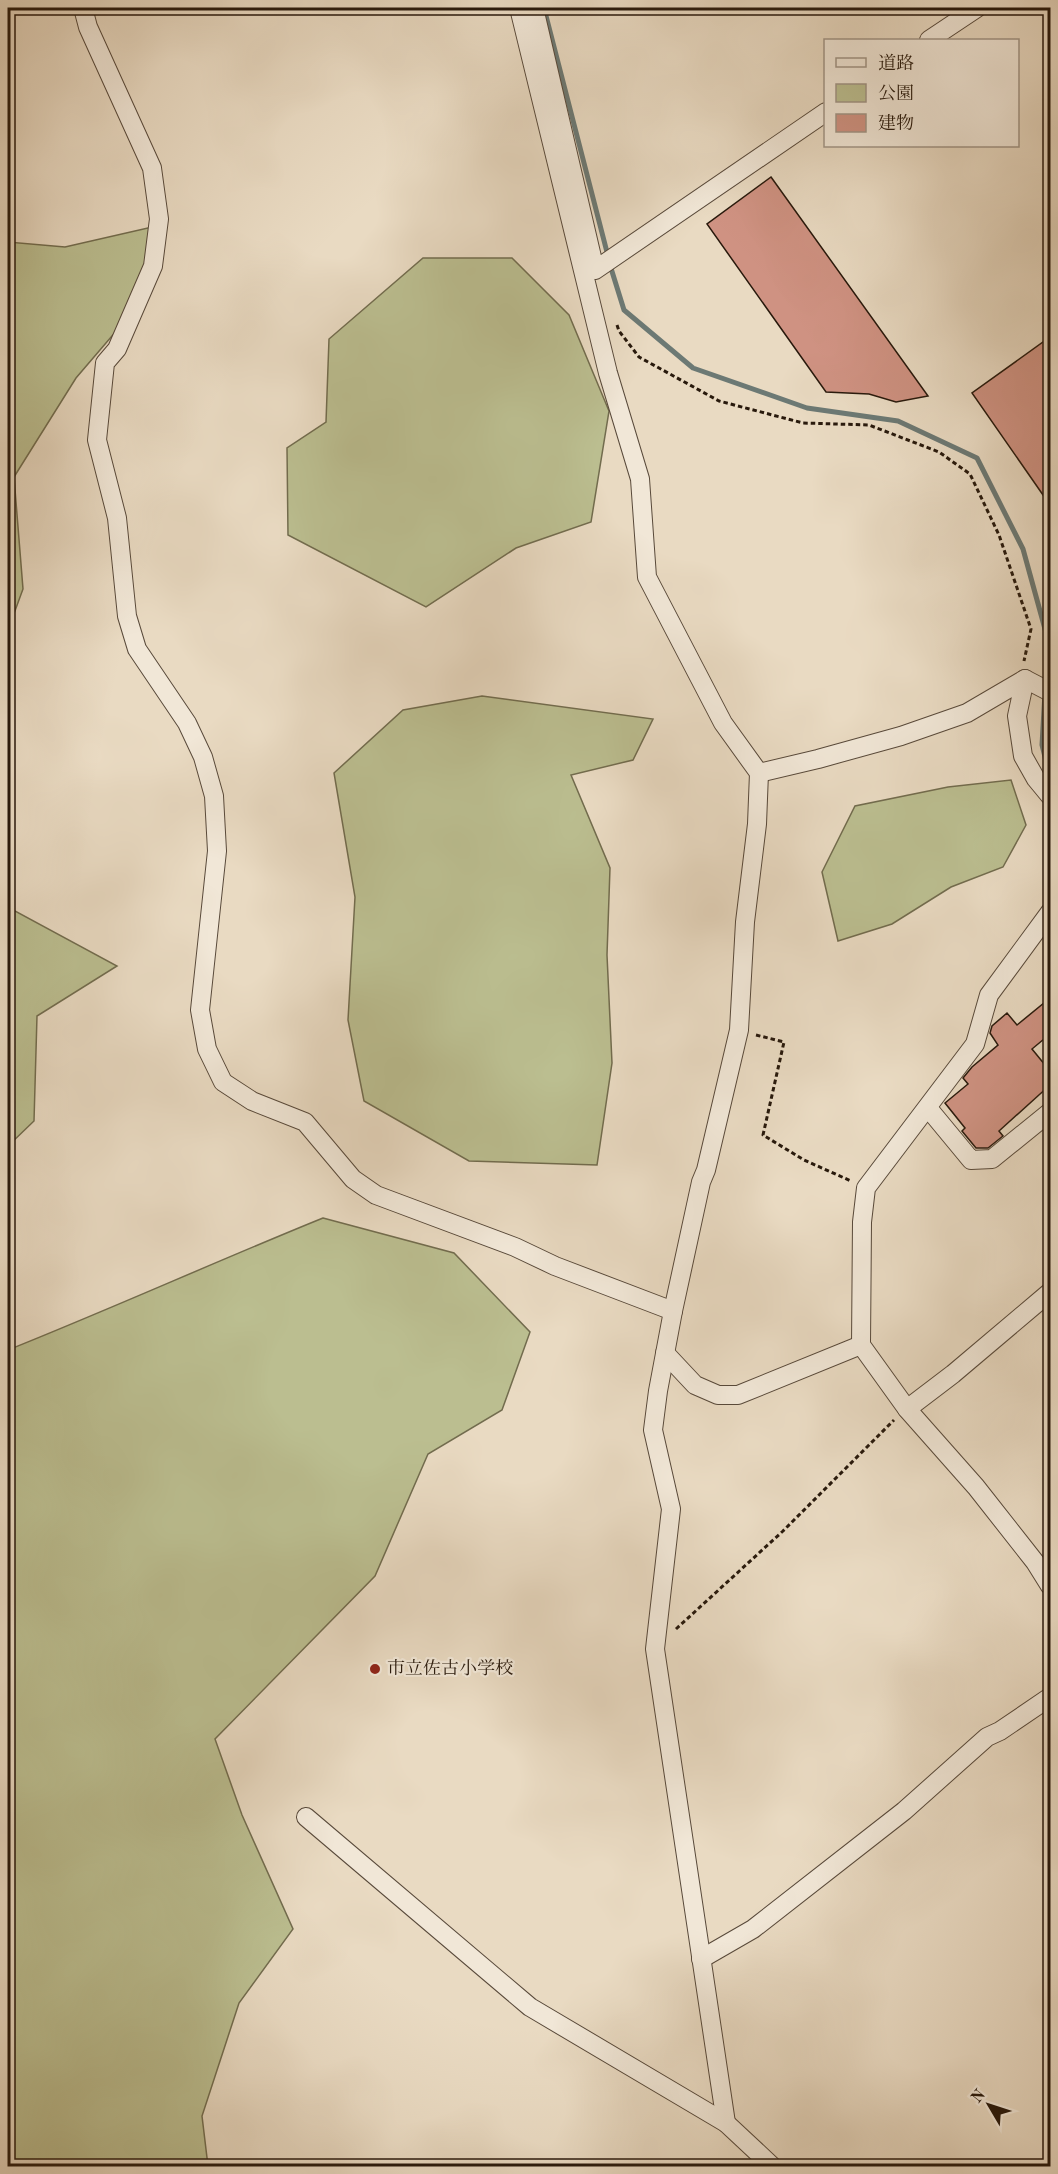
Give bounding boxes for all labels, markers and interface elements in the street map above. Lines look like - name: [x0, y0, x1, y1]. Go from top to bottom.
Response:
- legend: [824, 39, 1019, 147]
- text: 道路: [878, 53, 914, 73]
- text: 公園: [878, 84, 914, 103]
- text: 建物: [878, 113, 914, 133]
- place label: 市立佐古小学校: [387, 1658, 513, 1678]
- marker: 市立佐古小学校: [368, 1662, 382, 1676]
- north arrow: [959, 2075, 1019, 2135]
- text: N: [969, 2086, 989, 2107]

